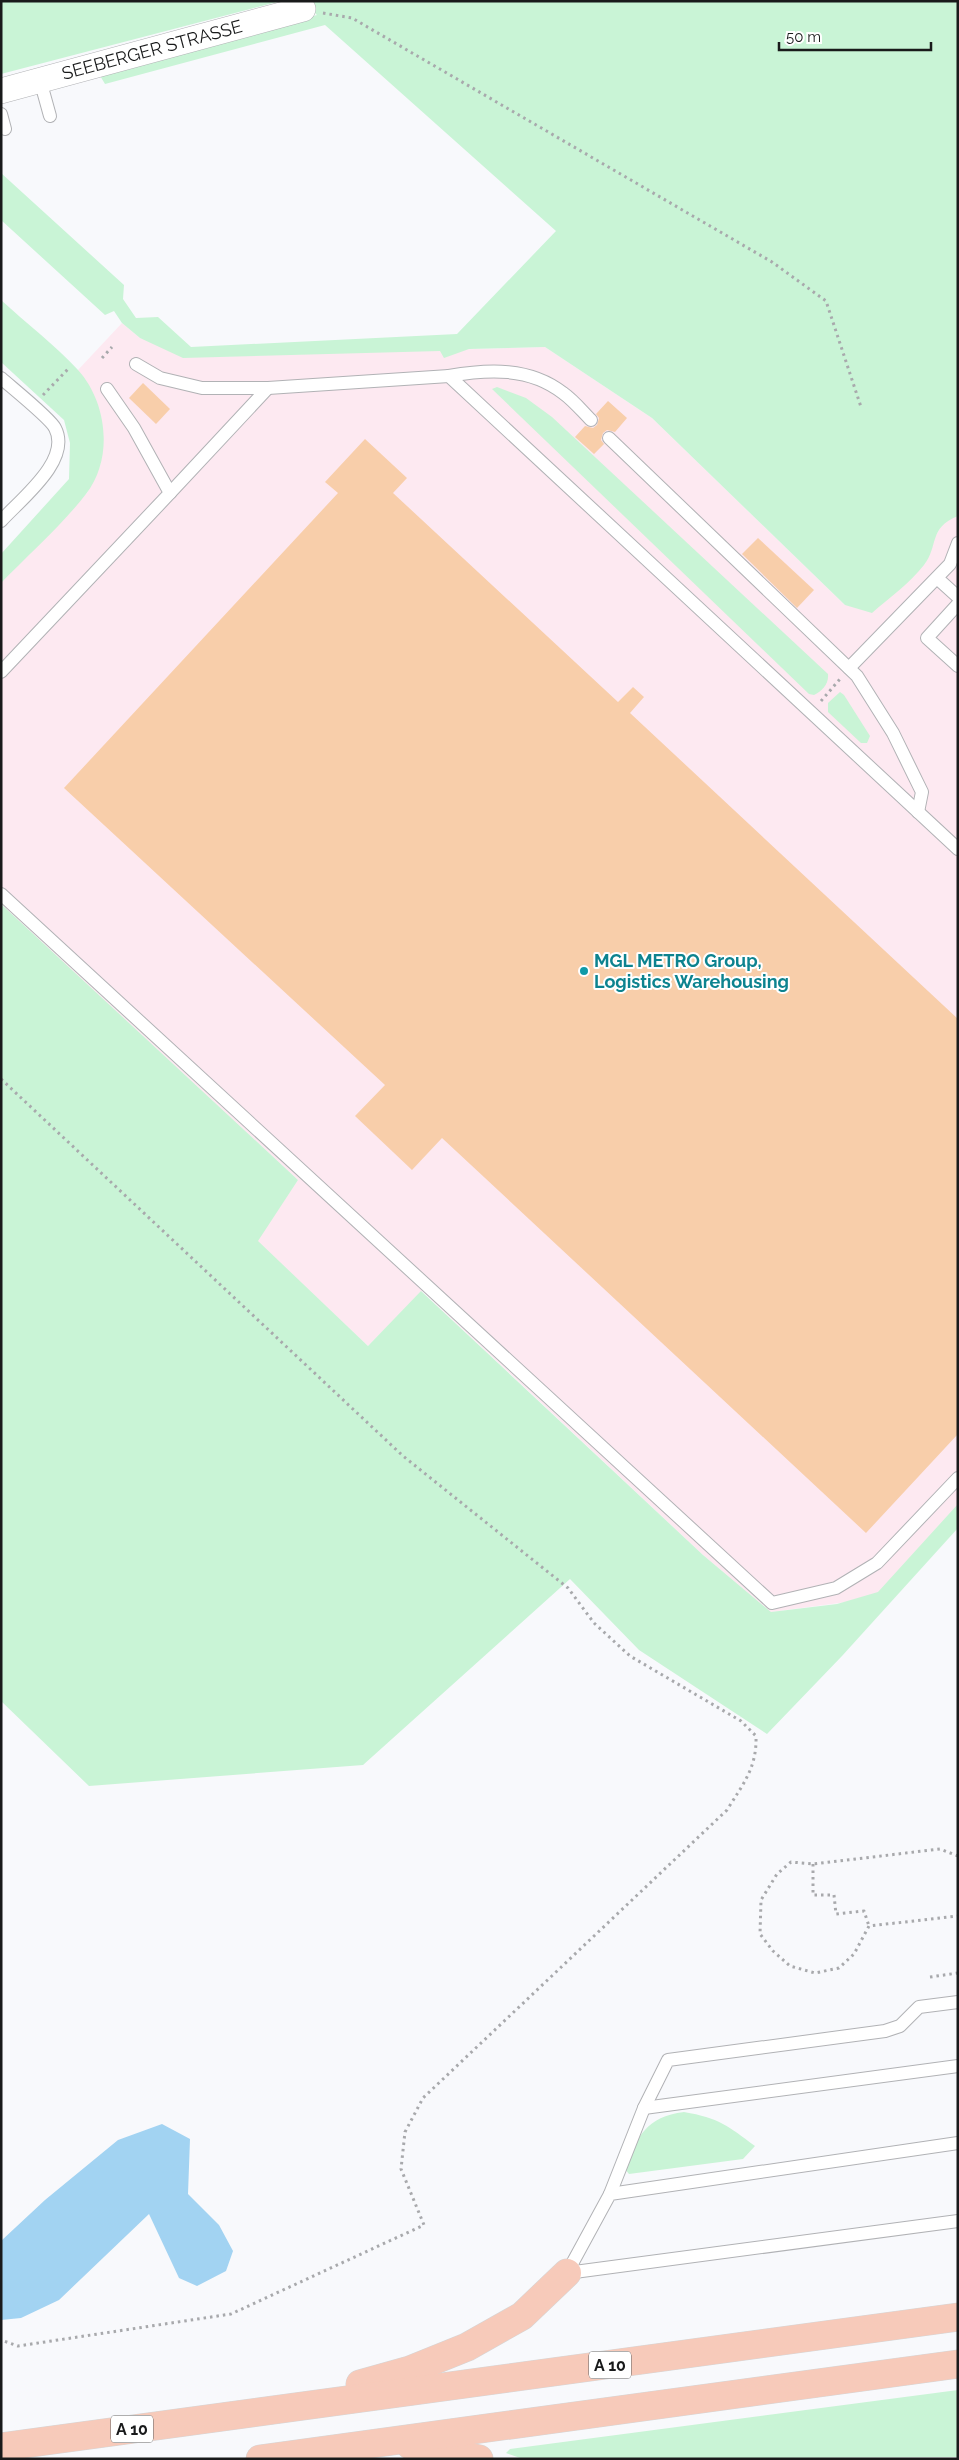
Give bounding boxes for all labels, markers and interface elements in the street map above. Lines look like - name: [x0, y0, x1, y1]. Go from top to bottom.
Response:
- street label: SEEBERGER STRASSE: [59, 15, 245, 84]
- scale bar: [779, 20, 932, 52]
- text: 50 m: [786, 28, 821, 46]
- place label: MGL METRO Group, Logistics Warehousing: [594, 950, 789, 992]
- marker: MGL METRO Group, Logistics Warehousing: [578, 965, 590, 977]
- road number: A 10: [589, 2352, 631, 2378]
- road number: A 10: [111, 2416, 153, 2442]

